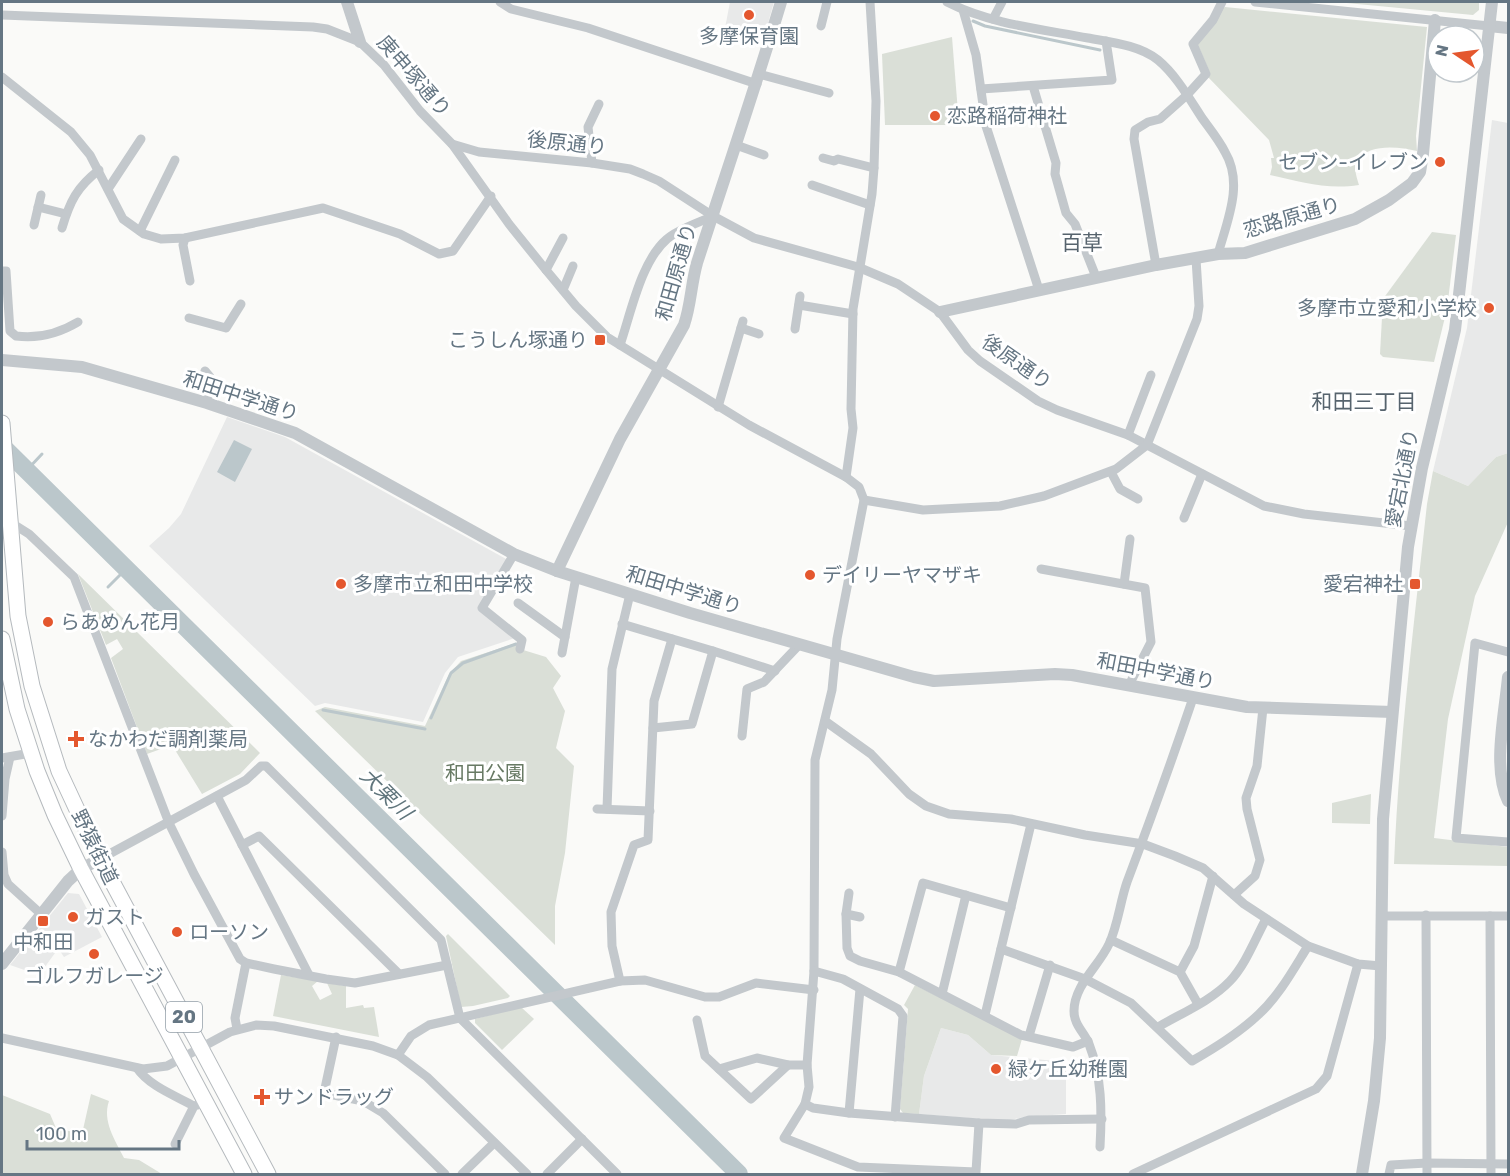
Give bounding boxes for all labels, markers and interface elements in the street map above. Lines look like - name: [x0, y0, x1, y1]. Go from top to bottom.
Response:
- marker: 多摩保育園: [742, 8, 756, 22]
- place label: 多摩保育園: [699, 24, 799, 48]
- north arrow: [1426, 24, 1486, 84]
- street label: 庚申塚通り: [372, 30, 456, 122]
- text: N: [1431, 43, 1452, 58]
- place label: 恋路稲荷神社: [947, 104, 1067, 128]
- marker: 恋路稲荷神社: [928, 109, 942, 123]
- street label: 後原通り: [526, 127, 608, 159]
- place label: セブン-イレブン: [1278, 150, 1428, 174]
- marker: セブン-イレブン: [1433, 155, 1447, 169]
- street label: 恋路原通り: [1241, 192, 1343, 242]
- street label: 和田原通り: [651, 221, 701, 323]
- district label: 百草: [1061, 230, 1103, 255]
- place label: 多摩市立愛和小学校: [1297, 296, 1477, 320]
- marker: 多摩市立愛和小学校: [1482, 301, 1496, 315]
- place label: こうしん塚通り: [448, 328, 588, 352]
- street label: 後原通り: [977, 329, 1057, 395]
- marker: こうしん塚通り: [593, 333, 607, 347]
- street label: 和田中学通り: [180, 366, 302, 426]
- district label: 和田三丁目: [1312, 389, 1417, 414]
- street label: 愛宕北通り: [1381, 427, 1423, 529]
- street label: 和田中学通り: [623, 561, 745, 619]
- place label: デイリーヤマザキ: [822, 563, 982, 587]
- marker: デイリーヤマザキ: [803, 568, 817, 582]
- place label: 多摩市立和田中学校: [353, 572, 533, 596]
- place label: 愛宕神社: [1323, 572, 1403, 596]
- marker: 多摩市立和田中学校: [334, 577, 348, 591]
- marker: 愛宕神社: [1408, 577, 1422, 591]
- place label: らあめん花月: [60, 610, 180, 634]
- marker: らあめん花月: [41, 615, 55, 629]
- street label: 和田中学通り: [1095, 648, 1217, 694]
- place label: なかわだ調剤薬局: [88, 727, 248, 751]
- marker: なかわだ調剤薬局: [69, 732, 83, 746]
- park label: 和田公園: [445, 761, 525, 785]
- water label: 大栗川: [355, 763, 419, 826]
- street label: 野猿街道: [67, 806, 123, 888]
- place label: ガスト: [85, 905, 145, 929]
- marker: ガスト: [66, 910, 80, 924]
- marker: 中和田: [36, 914, 50, 928]
- place label: ローソン: [189, 920, 269, 944]
- marker: ローソン: [170, 925, 184, 939]
- place label: 中和田: [13, 930, 73, 954]
- marker: ゴルフガレージ: [87, 947, 101, 961]
- place label: ゴルフガレージ: [24, 964, 164, 988]
- road number: 20: [166, 1002, 202, 1032]
- place label: 緑ケ丘幼稚園: [1008, 1057, 1128, 1081]
- marker: 緑ケ丘幼稚園: [989, 1062, 1003, 1076]
- place label: サンドラッグ: [274, 1085, 394, 1109]
- marker: サンドラッグ: [255, 1090, 269, 1104]
- scale bar: [27, 1113, 178, 1151]
- text: 100 m: [36, 1123, 87, 1145]

